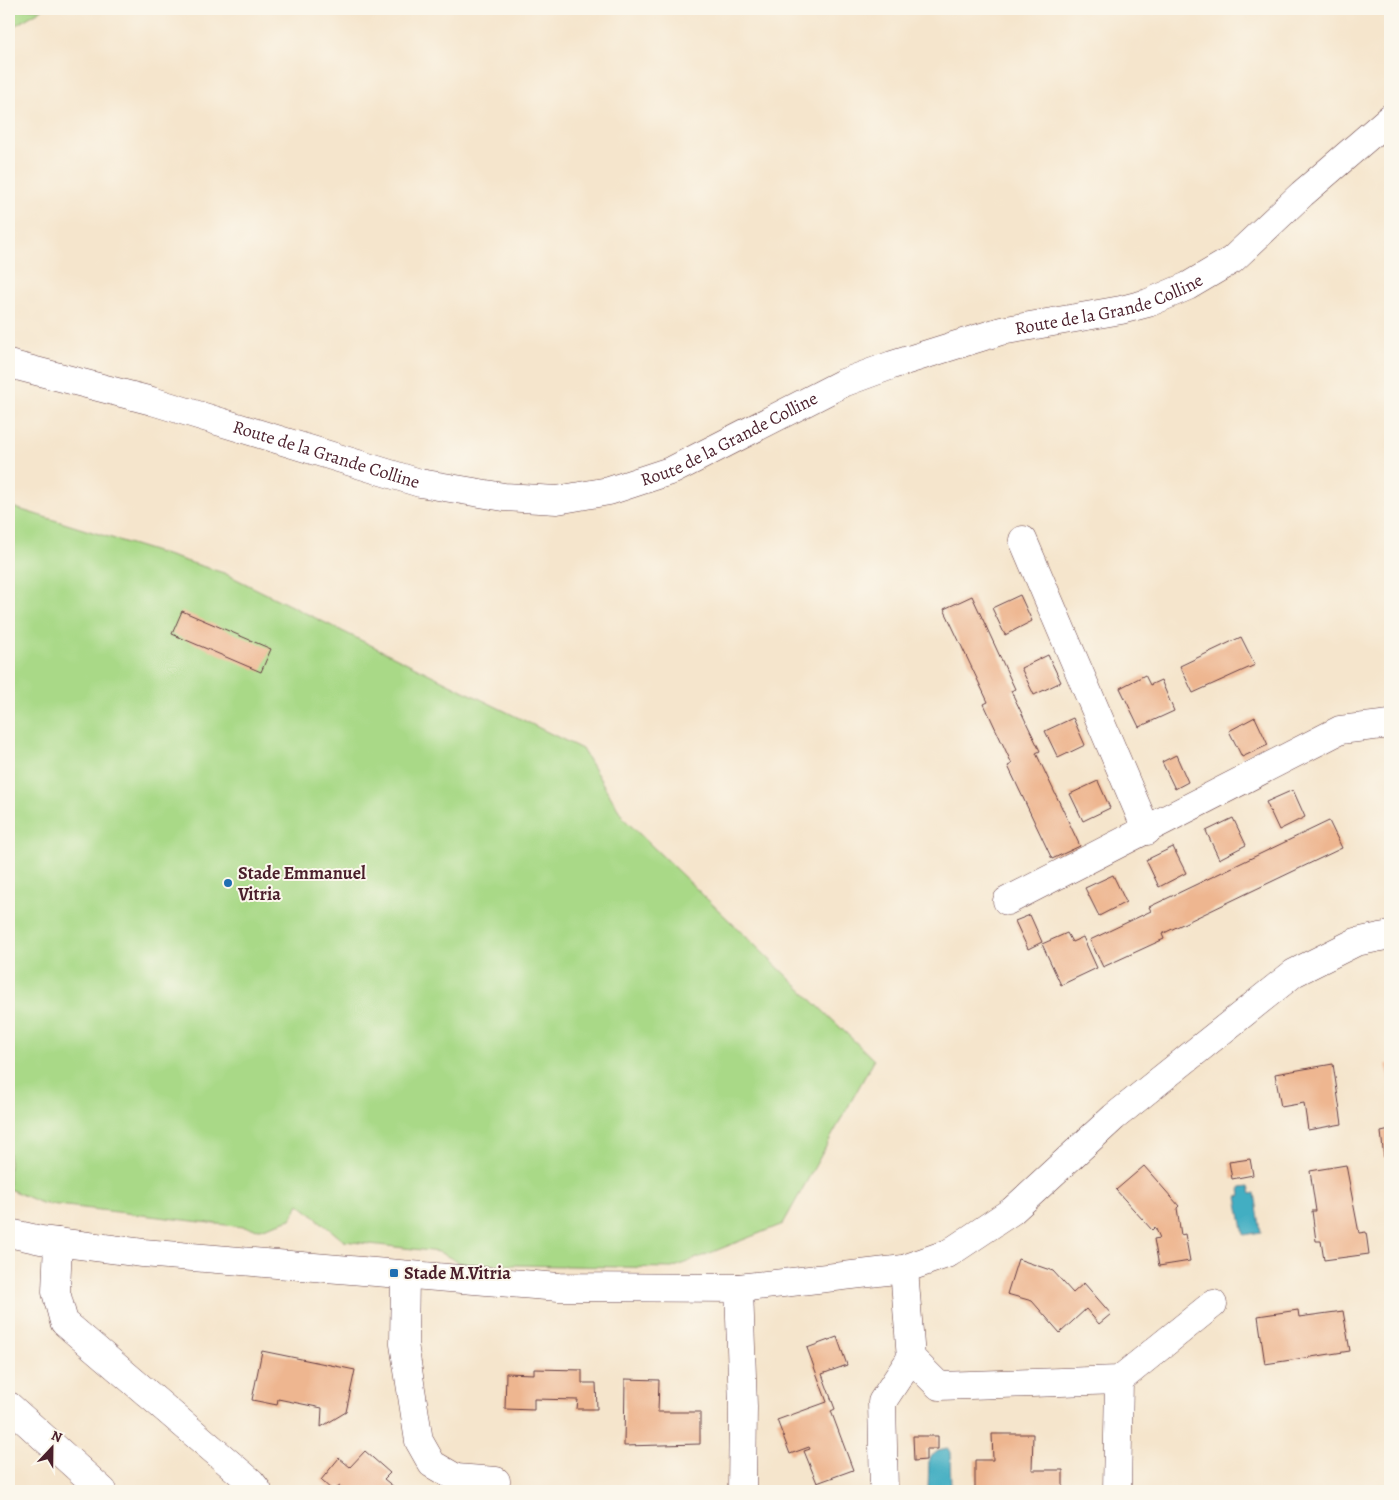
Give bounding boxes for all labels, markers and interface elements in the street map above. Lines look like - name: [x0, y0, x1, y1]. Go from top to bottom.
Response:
- street label: Route de la Grande Colline: [1013, 268, 1207, 340]
- street label: Route de la Grande Colline: [637, 386, 822, 492]
- street label: Route de la Grande Colline: [230, 414, 423, 494]
- place label: Stade Emmanuel Vitria: [237, 861, 366, 906]
- marker: Stade Emmanuel Vitria: [222, 877, 234, 889]
- place label: Stade M.Vitria: [404, 1261, 511, 1285]
- marker: Stade M.Vitria: [388, 1267, 400, 1279]
- north arrow: [28, 1422, 78, 1472]
- text: N: [48, 1426, 65, 1447]

